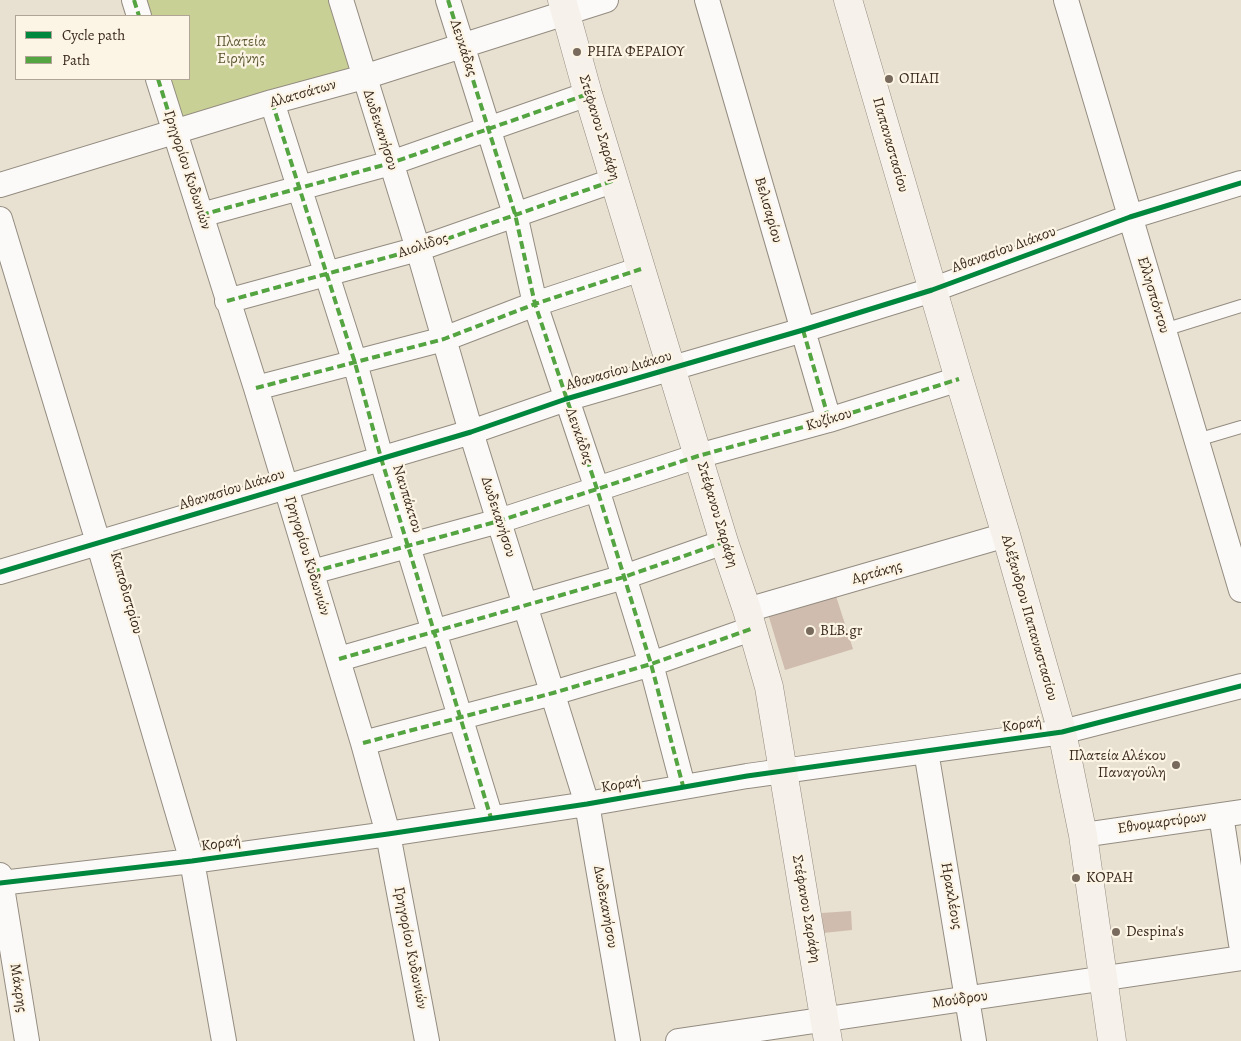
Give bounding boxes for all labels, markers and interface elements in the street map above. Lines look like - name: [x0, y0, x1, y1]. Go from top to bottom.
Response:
- legend: [15, 15, 190, 80]
- street label: Λευκάδας: [445, 17, 481, 79]
- text: Cycle path: [62, 25, 125, 45]
- park label: Πλατεία Ειρήνης: [216, 33, 266, 68]
- place label: ΡΗΓΑ ΦΕΡΑΙΟΥ: [587, 43, 684, 61]
- marker: ΡΗΓΑ ΦΕΡΑΙΟΥ: [571, 46, 583, 58]
- text: Path: [62, 50, 90, 70]
- place label: ΟΠΑΠ: [899, 70, 939, 88]
- street label: Στέφανου Σαράφη: [574, 73, 624, 183]
- marker: ΟΠΑΠ: [883, 73, 895, 85]
- street label: Αλατσάτων: [268, 76, 338, 112]
- street label: Δωδεκανήσου: [359, 87, 401, 173]
- street label: Παπαναστασίου: [868, 95, 912, 195]
- street label: Γρηγορίου Κυδωνιών: [159, 108, 215, 232]
- street label: Βελισαρίου: [750, 175, 786, 245]
- street label: Αθανασίου Διάκου: [949, 223, 1059, 277]
- street label: Αιολίδος: [396, 230, 450, 262]
- street label: Ελλησπόντου: [1133, 254, 1173, 336]
- street label: Αθανασίου Διάκου: [564, 347, 674, 395]
- street label: Κυζίκου: [804, 404, 854, 436]
- street label: Λευκάδας: [561, 405, 597, 467]
- street label: Στέφανου Σαράφη: [692, 460, 742, 570]
- street label: Ναυπάκτου: [388, 463, 426, 535]
- street label: Αθανασίου Διάκου: [177, 465, 287, 515]
- street label: Δωδεκανήσου: [477, 474, 519, 560]
- street label: Γρηγορίου Κυδωνιών: [280, 494, 334, 618]
- street label: Αλέξανδρου Παπαναστασίου: [997, 533, 1061, 703]
- street label: Καποδιστρίου: [106, 550, 146, 636]
- street label: Αρτάκης: [850, 557, 904, 589]
- place label: BLB.gr: [820, 622, 862, 640]
- marker: BLB.gr: [804, 625, 816, 637]
- street label: Κοραή: [1001, 713, 1043, 737]
- place label: Πλατεία Αλέκου Παναγούλη: [1069, 747, 1166, 782]
- marker: Πλατεία Αλέκου Παναγούλη: [1170, 759, 1182, 771]
- street label: Κοραή: [600, 773, 642, 797]
- street label: Εθνομαρτύρων: [1116, 808, 1208, 838]
- street label: Κοραή: [200, 832, 242, 856]
- street label: Στέφανου Σαράφη: [788, 854, 824, 964]
- street label: Ηρακλέους: [936, 861, 966, 931]
- street label: Δωδεκανήσου: [589, 864, 621, 950]
- place label: ΚΟΡΑΗ: [1086, 869, 1133, 887]
- marker: ΚΟΡΑΗ: [1070, 872, 1082, 884]
- street label: Γρηγορίου Κυδωνιών: [389, 885, 431, 1011]
- place label: Despina's: [1126, 923, 1184, 941]
- marker: Despina's: [1110, 926, 1122, 938]
- street label: Μάκρης: [5, 962, 31, 1014]
- street label: Μούδρου: [931, 987, 989, 1013]

